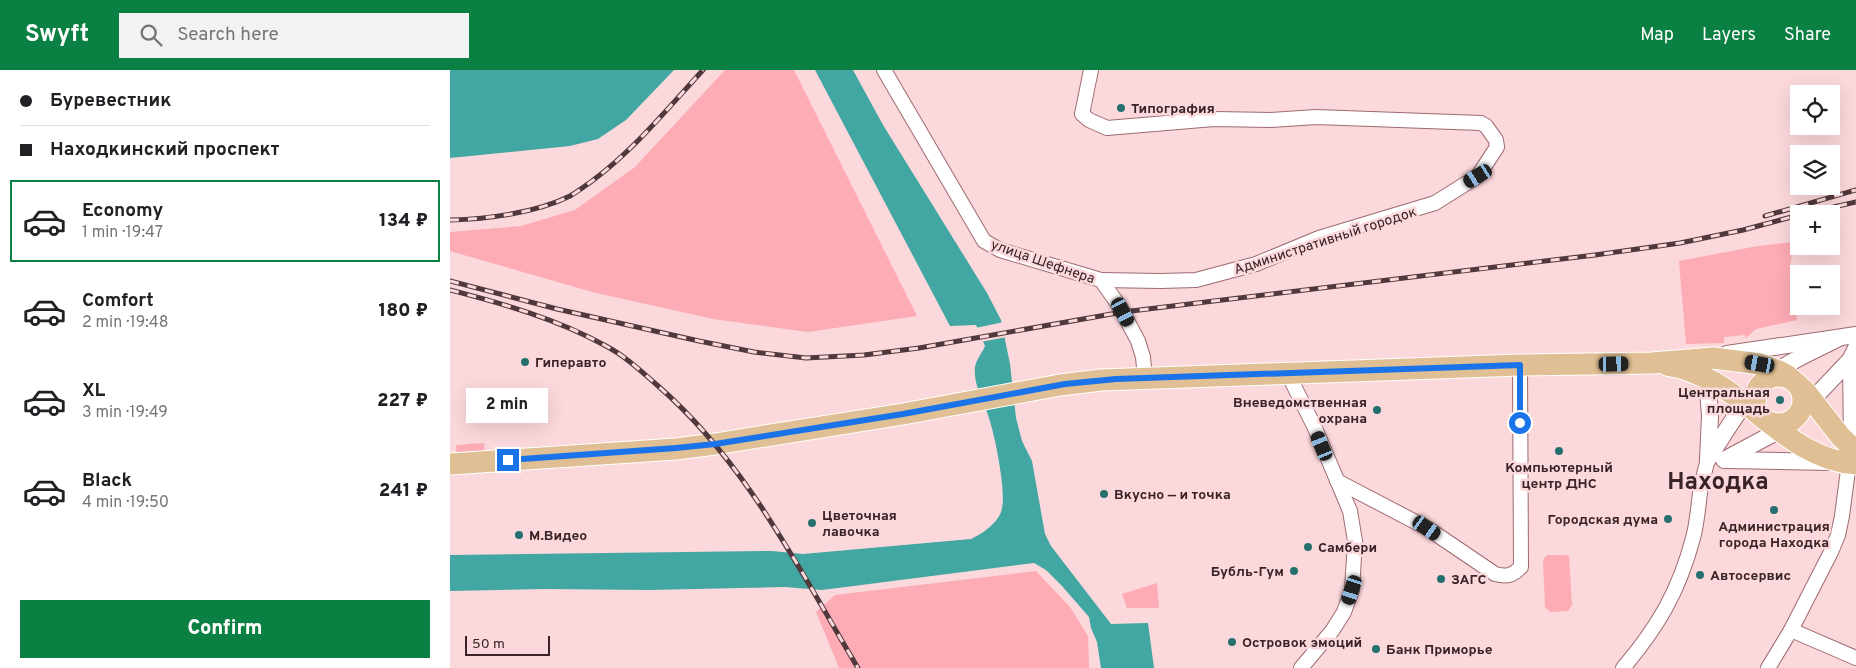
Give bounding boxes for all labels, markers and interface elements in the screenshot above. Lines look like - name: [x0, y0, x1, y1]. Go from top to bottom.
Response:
- search box: [119, 13, 469, 58]
- text: Swyft: [25, 20, 89, 50]
- icon: search: [137, 21, 165, 49]
- text: Search here: [177, 23, 279, 47]
- text: Map: [1640, 24, 1674, 47]
- text: Layers: [1702, 24, 1756, 47]
- text: Share: [1784, 24, 1831, 47]
- map controls: [1790, 85, 1840, 315]
- button: locate: [1790, 85, 1840, 135]
- text: Буревестник: [50, 89, 171, 113]
- place label: Типография: [1131, 101, 1215, 118]
- marker: Типография: [1115, 102, 1127, 114]
- text: Находкинский проспект: [50, 138, 280, 162]
- button: layers: [1790, 145, 1840, 195]
- car: [1461, 162, 1494, 190]
- icon: car: [22, 199, 67, 244]
- text: Economy: [82, 199, 163, 223]
- street label: Административный городок: [1232, 204, 1419, 279]
- button: +: [1790, 205, 1840, 255]
- text: 134 ₽: [379, 209, 428, 233]
- text: 1 min · 19:47: [82, 223, 163, 243]
- street label: улица Шефнера: [988, 237, 1097, 288]
- button: −: [1790, 265, 1840, 315]
- icon: car: [22, 289, 67, 334]
- text: Comfort: [82, 289, 154, 313]
- car: [1109, 295, 1136, 329]
- text: 180 ₽: [378, 299, 428, 323]
- text: 2 min · 19:48: [82, 313, 169, 333]
- car: [1743, 354, 1776, 374]
- place label: Гиперавто: [535, 355, 606, 372]
- marker: Гиперавто: [519, 356, 531, 368]
- car: [1598, 356, 1629, 372]
- icon: car: [22, 379, 67, 424]
- text: XL: [82, 379, 105, 403]
- place label: Центральная площадь: [1678, 385, 1770, 418]
- callout: 2 min: [467, 388, 549, 422]
- text: 227 ₽: [377, 389, 428, 413]
- marker: Центральная площадь: [1774, 394, 1786, 406]
- text: 2 min: [486, 395, 528, 415]
- place label: Вневедомственная охрана: [1233, 395, 1367, 428]
- text: 3 min · 19:49: [82, 403, 168, 423]
- marker: Вневедомственная охрана: [1371, 404, 1383, 416]
- route start: [1509, 412, 1531, 434]
- car: [1309, 429, 1334, 463]
- marker: Компьютерный центр ДНС: [1553, 445, 1565, 457]
- route end: [497, 449, 519, 471]
- place label: Компьютерный центр ДНС: [1505, 460, 1613, 493]
- district label: Находка: [1667, 468, 1769, 498]
- icon: car: [22, 469, 67, 514]
- text: Black: [82, 469, 132, 493]
- text: 241 ₽: [379, 479, 428, 503]
- place label: Вкусно — и точка: [1114, 487, 1231, 504]
- marker: Вкусно — и точка: [1098, 488, 1110, 500]
- text: 4 min · 19:50: [82, 493, 169, 513]
- marker: Администрация города Находка: [1768, 504, 1780, 516]
- place label: Цветочная лавочка: [822, 508, 897, 541]
- place label: Городская дума: [1548, 512, 1658, 529]
- car: [1410, 513, 1443, 543]
- marker: Городская дума: [1662, 513, 1674, 525]
- marker: Цветочная лавочка: [806, 517, 818, 529]
- place label: Администрация города Находка: [1718, 519, 1830, 552]
- place label: М.Видео: [529, 528, 587, 545]
- marker: М.Видео: [513, 529, 525, 541]
- place label: Самбери: [1318, 540, 1377, 557]
- marker: Самбери: [1302, 541, 1314, 553]
- place label: Бубль-Гум: [1211, 564, 1284, 581]
- marker: Бубль-Гум: [1288, 565, 1300, 577]
- place label: Автосервис: [1710, 568, 1791, 585]
- marker: Автосервис: [1694, 569, 1706, 581]
- place label: ЗАГС: [1451, 572, 1487, 589]
- car: [1340, 573, 1363, 607]
- marker: ЗАГС: [1435, 573, 1447, 585]
- button: Confirm: [20, 600, 430, 658]
- scale bar: [465, 633, 550, 656]
- place label: Островок эмоций: [1242, 635, 1362, 652]
- text: 50 m: [472, 636, 505, 653]
- marker: Островок эмоций: [1226, 636, 1238, 648]
- place label: Банк Приморье: [1386, 642, 1493, 659]
- marker: Банк Приморье: [1370, 643, 1382, 655]

